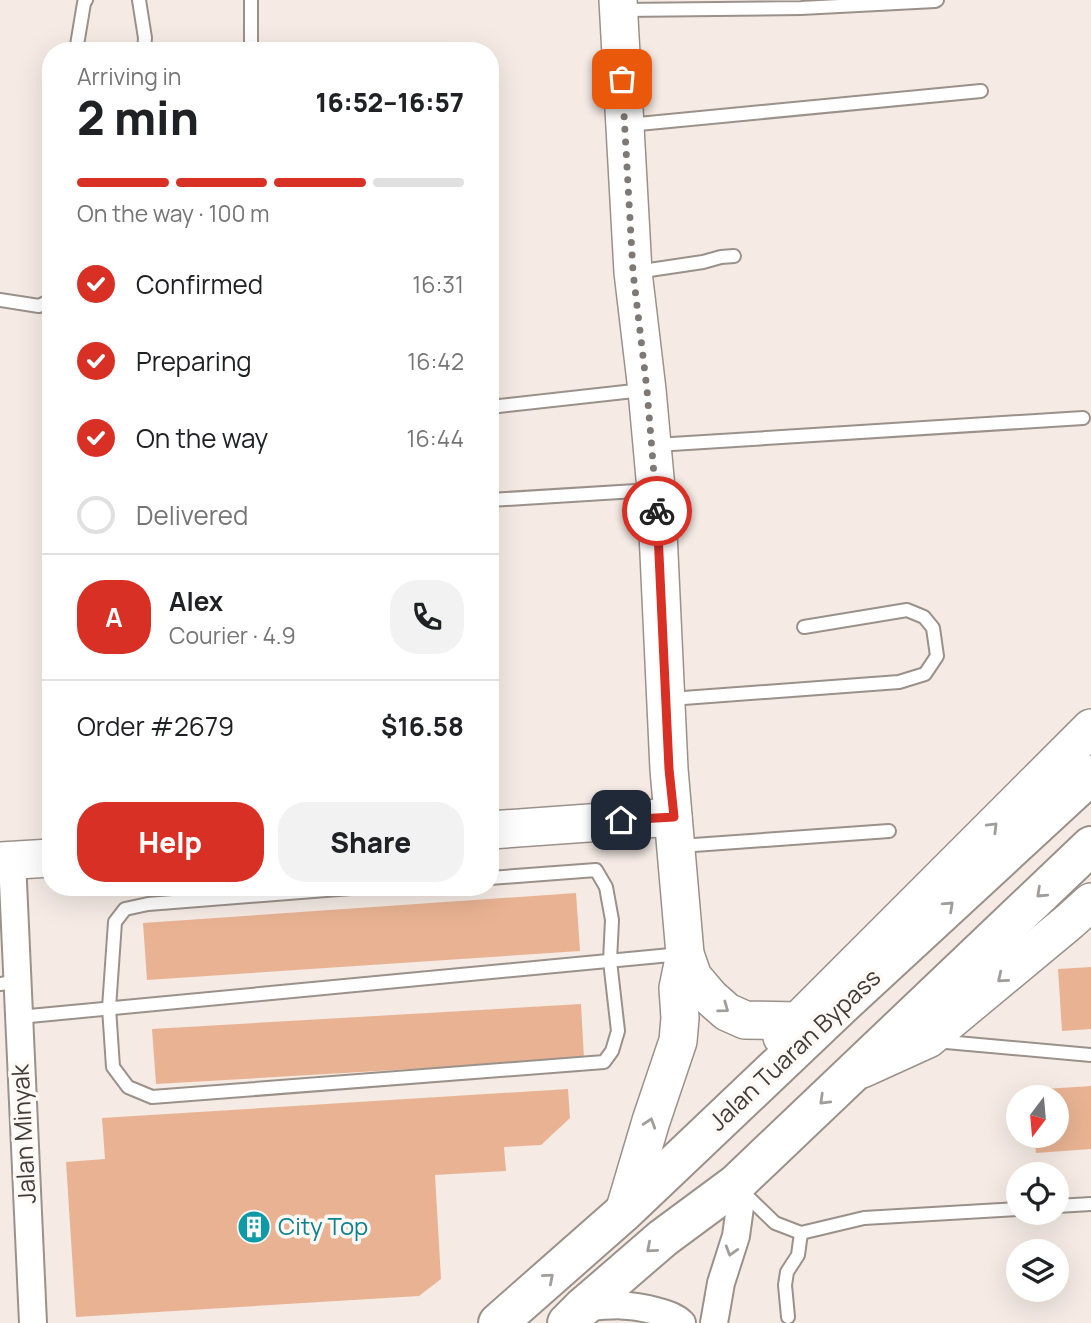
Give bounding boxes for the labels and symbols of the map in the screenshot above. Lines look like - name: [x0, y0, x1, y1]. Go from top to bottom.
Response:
- pin: [592, 49, 652, 109]
- courier: [622, 476, 692, 546]
- pin: [591, 790, 651, 850]
- one-way arrow: [984, 822, 997, 835]
- one-way arrow: [1037, 884, 1050, 897]
- one-way arrow: [941, 902, 954, 915]
- street label: Jalan Tuaran Bypass: [701, 961, 887, 1137]
- one-way arrow: [997, 970, 1010, 982]
- one-way arrow: [716, 1000, 729, 1012]
- street label: Jalan Minyak: [2, 1063, 43, 1205]
- north arrow: [1006, 1085, 1069, 1148]
- one-way arrow: [819, 1092, 832, 1105]
- one-way arrow: [642, 1118, 657, 1130]
- building icon: City Top: [235, 1208, 273, 1246]
- place label: City Top: [278, 1209, 368, 1242]
- one-way arrow: [647, 1240, 660, 1252]
- one-way arrow: [725, 1245, 739, 1257]
- one-way arrow: [541, 1274, 554, 1286]

